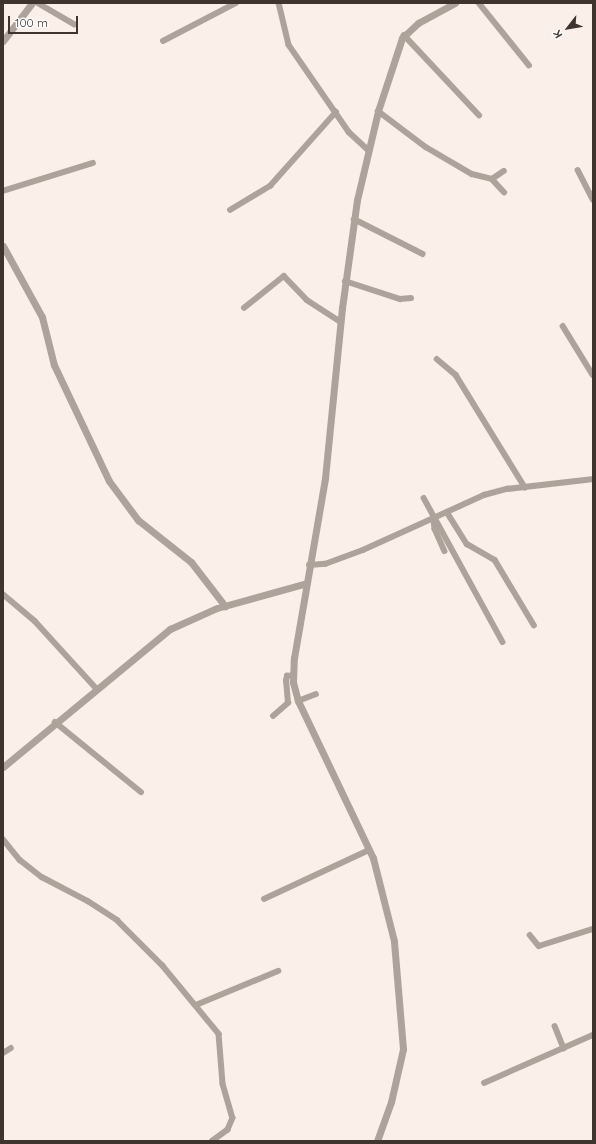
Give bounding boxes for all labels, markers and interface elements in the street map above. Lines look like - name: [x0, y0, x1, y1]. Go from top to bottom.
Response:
- scale bar: [10, 8, 80, 34]
- north arrow: [548, 8, 588, 48]
- text: 100 m: [15, 15, 48, 30]
- text: K: [550, 27, 566, 41]

